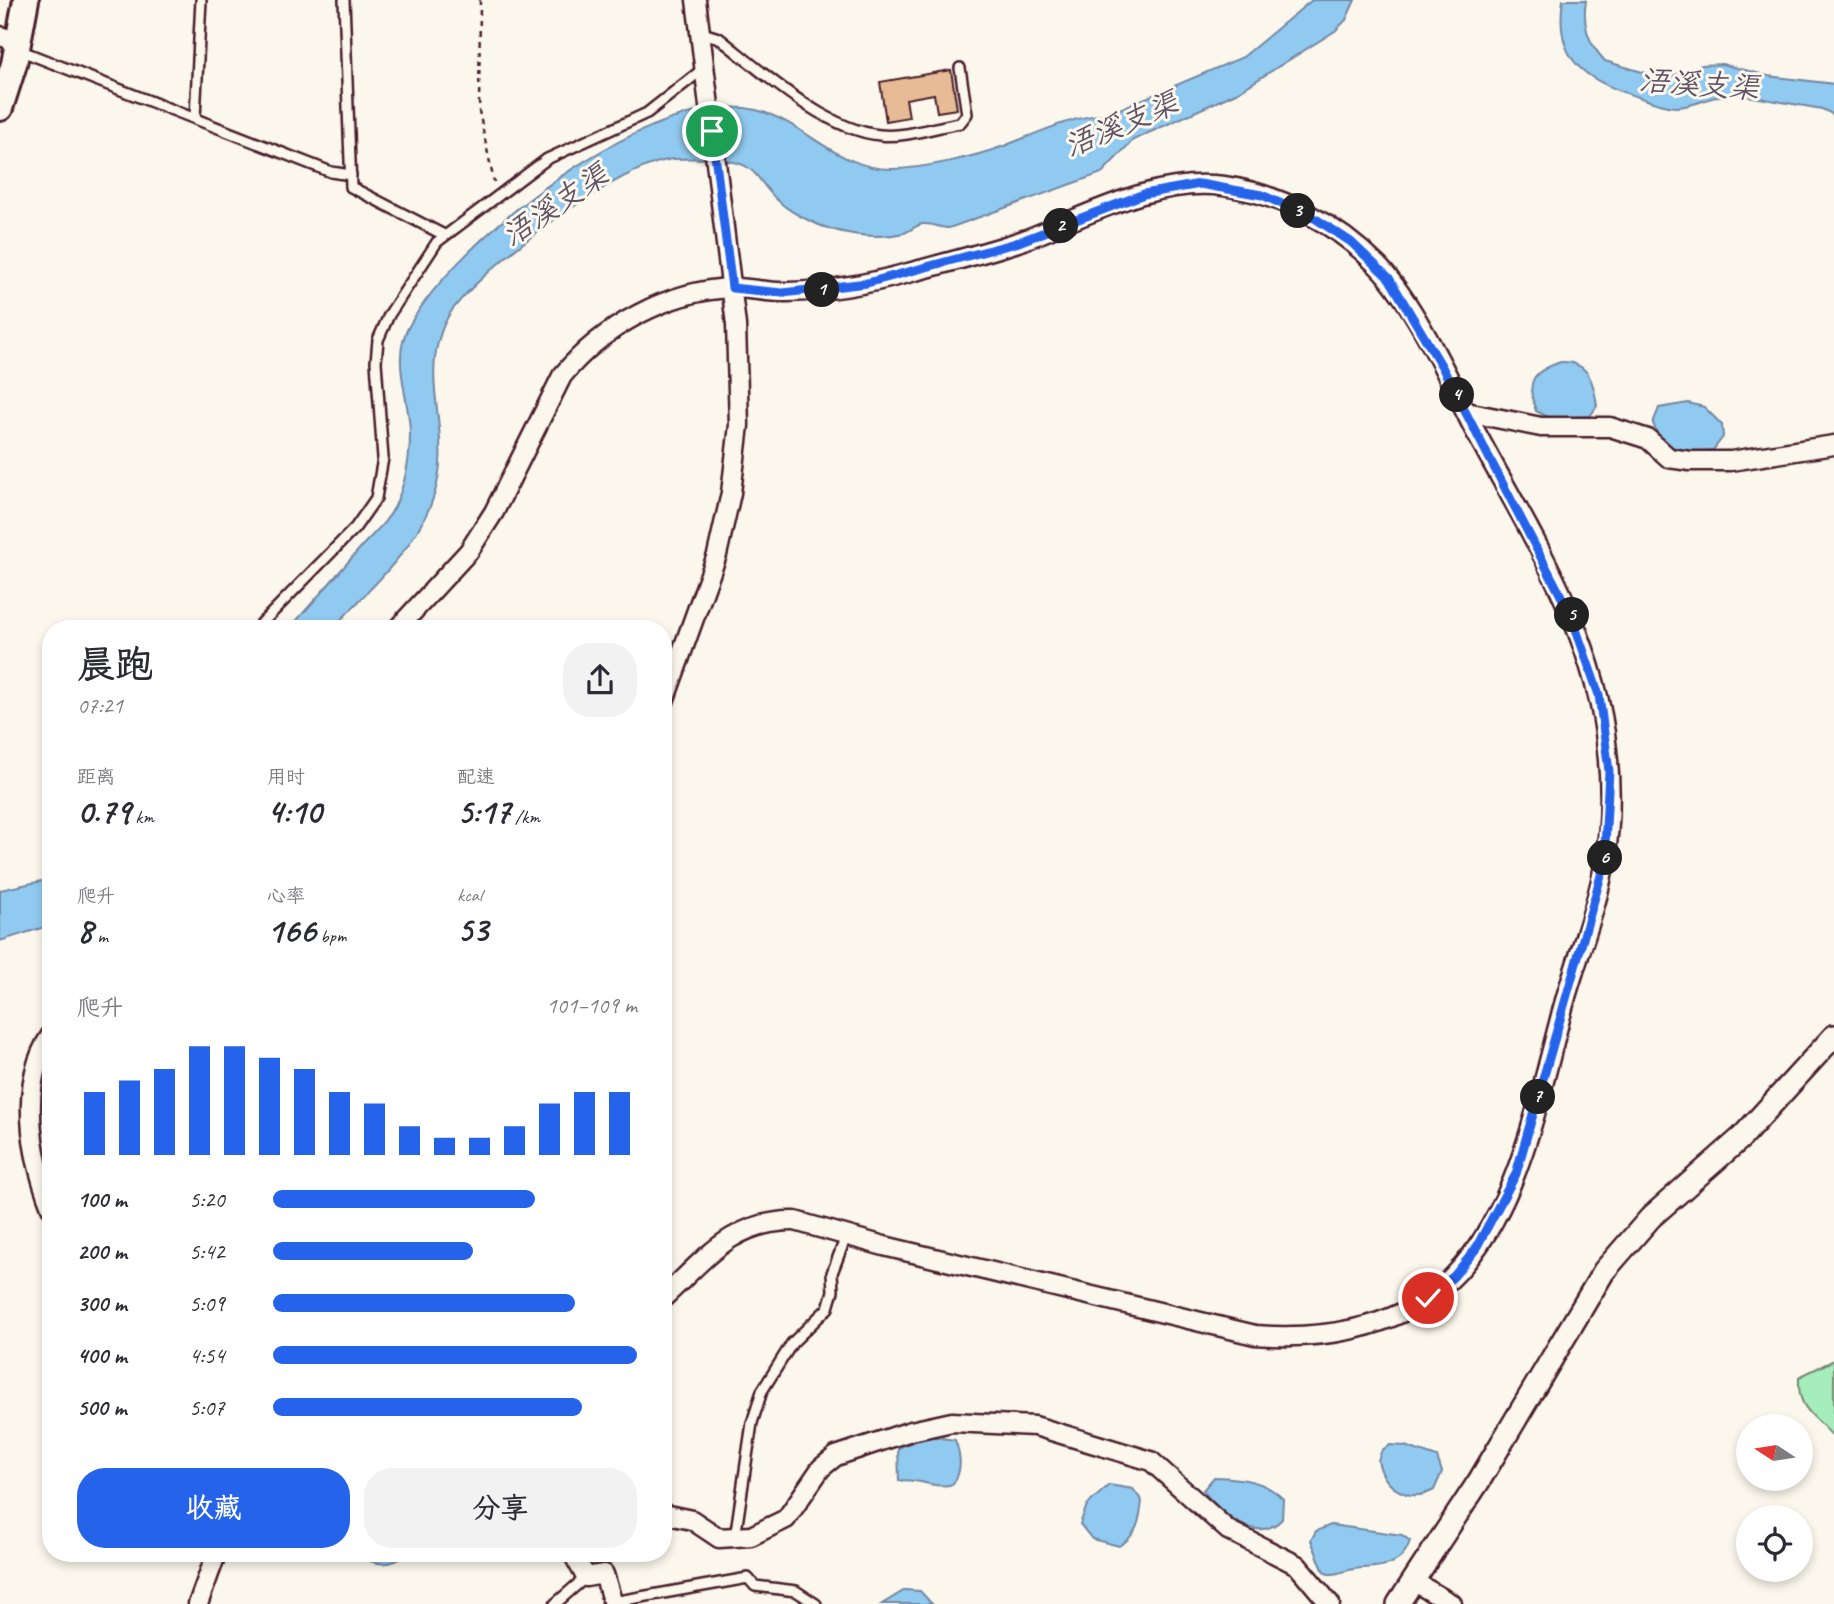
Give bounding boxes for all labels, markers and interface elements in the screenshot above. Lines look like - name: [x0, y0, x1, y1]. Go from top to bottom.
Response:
- water label: 浯溪支渠: [1638, 61, 1763, 107]
- water label: 浯溪支渠: [1058, 82, 1186, 165]
- pin: [682, 101, 742, 161]
- icon: arrive: [693, 112, 731, 150]
- water label: 浯溪支渠: [495, 154, 618, 254]
- pin: 3: [1280, 194, 1316, 228]
- text: 3: [1293, 198, 1302, 222]
- pin: 2: [1044, 208, 1078, 244]
- text: 2: [1056, 213, 1065, 237]
- pin: 1: [804, 272, 840, 308]
- text: 1: [817, 277, 826, 301]
- pin: 4: [1440, 378, 1474, 412]
- text: 4: [1452, 382, 1461, 406]
- pin: 5: [1554, 598, 1590, 632]
- text: 5: [1567, 602, 1576, 626]
- text: 晨跑: [77, 641, 153, 688]
- button: share: [563, 643, 637, 717]
- text: 07:21: [77, 691, 123, 720]
- text: 距离: [77, 765, 115, 789]
- text: 用时: [267, 765, 305, 789]
- text: 配速: [457, 765, 495, 789]
- text: 0.79: [77, 789, 131, 834]
- text: 4:10: [267, 789, 321, 834]
- text: 5:17: [457, 789, 510, 834]
- text: km: [131, 805, 154, 829]
- text: /km: [510, 805, 540, 829]
- pin: 6: [1588, 840, 1622, 876]
- text: 6: [1600, 845, 1609, 869]
- text: kcal: [457, 883, 482, 907]
- text: 爬升: [77, 884, 115, 908]
- text: 心率: [267, 884, 305, 908]
- text: 53: [457, 907, 488, 952]
- text: 8: [77, 908, 93, 953]
- text: 166: [267, 908, 316, 953]
- text: m: [93, 924, 108, 948]
- text: bpm: [316, 924, 346, 948]
- text: 101–109 m: [546, 991, 637, 1020]
- text: 爬升: [77, 993, 123, 1022]
- pin: 7: [1520, 1080, 1556, 1114]
- text: 7: [1533, 1084, 1542, 1108]
- text: 100 m: [77, 1185, 127, 1214]
- text: 5:20: [189, 1185, 225, 1214]
- text: 200 m: [77, 1237, 127, 1266]
- text: 5:42: [189, 1237, 225, 1266]
- pin: [1398, 1268, 1458, 1328]
- icon: check: [1409, 1279, 1447, 1317]
- text: 300 m: [77, 1289, 127, 1318]
- text: 5:09: [189, 1289, 225, 1318]
- text: 400 m: [77, 1341, 127, 1370]
- text: 4:54: [189, 1341, 225, 1370]
- text: 500 m: [77, 1393, 126, 1422]
- text: 5:07: [189, 1393, 225, 1422]
- north arrow: [1736, 1414, 1813, 1491]
- map controls: [1736, 1414, 1813, 1582]
- button: 收藏: [77, 1468, 350, 1548]
- button: 分享: [364, 1468, 637, 1548]
- button: locate: [1736, 1505, 1813, 1582]

